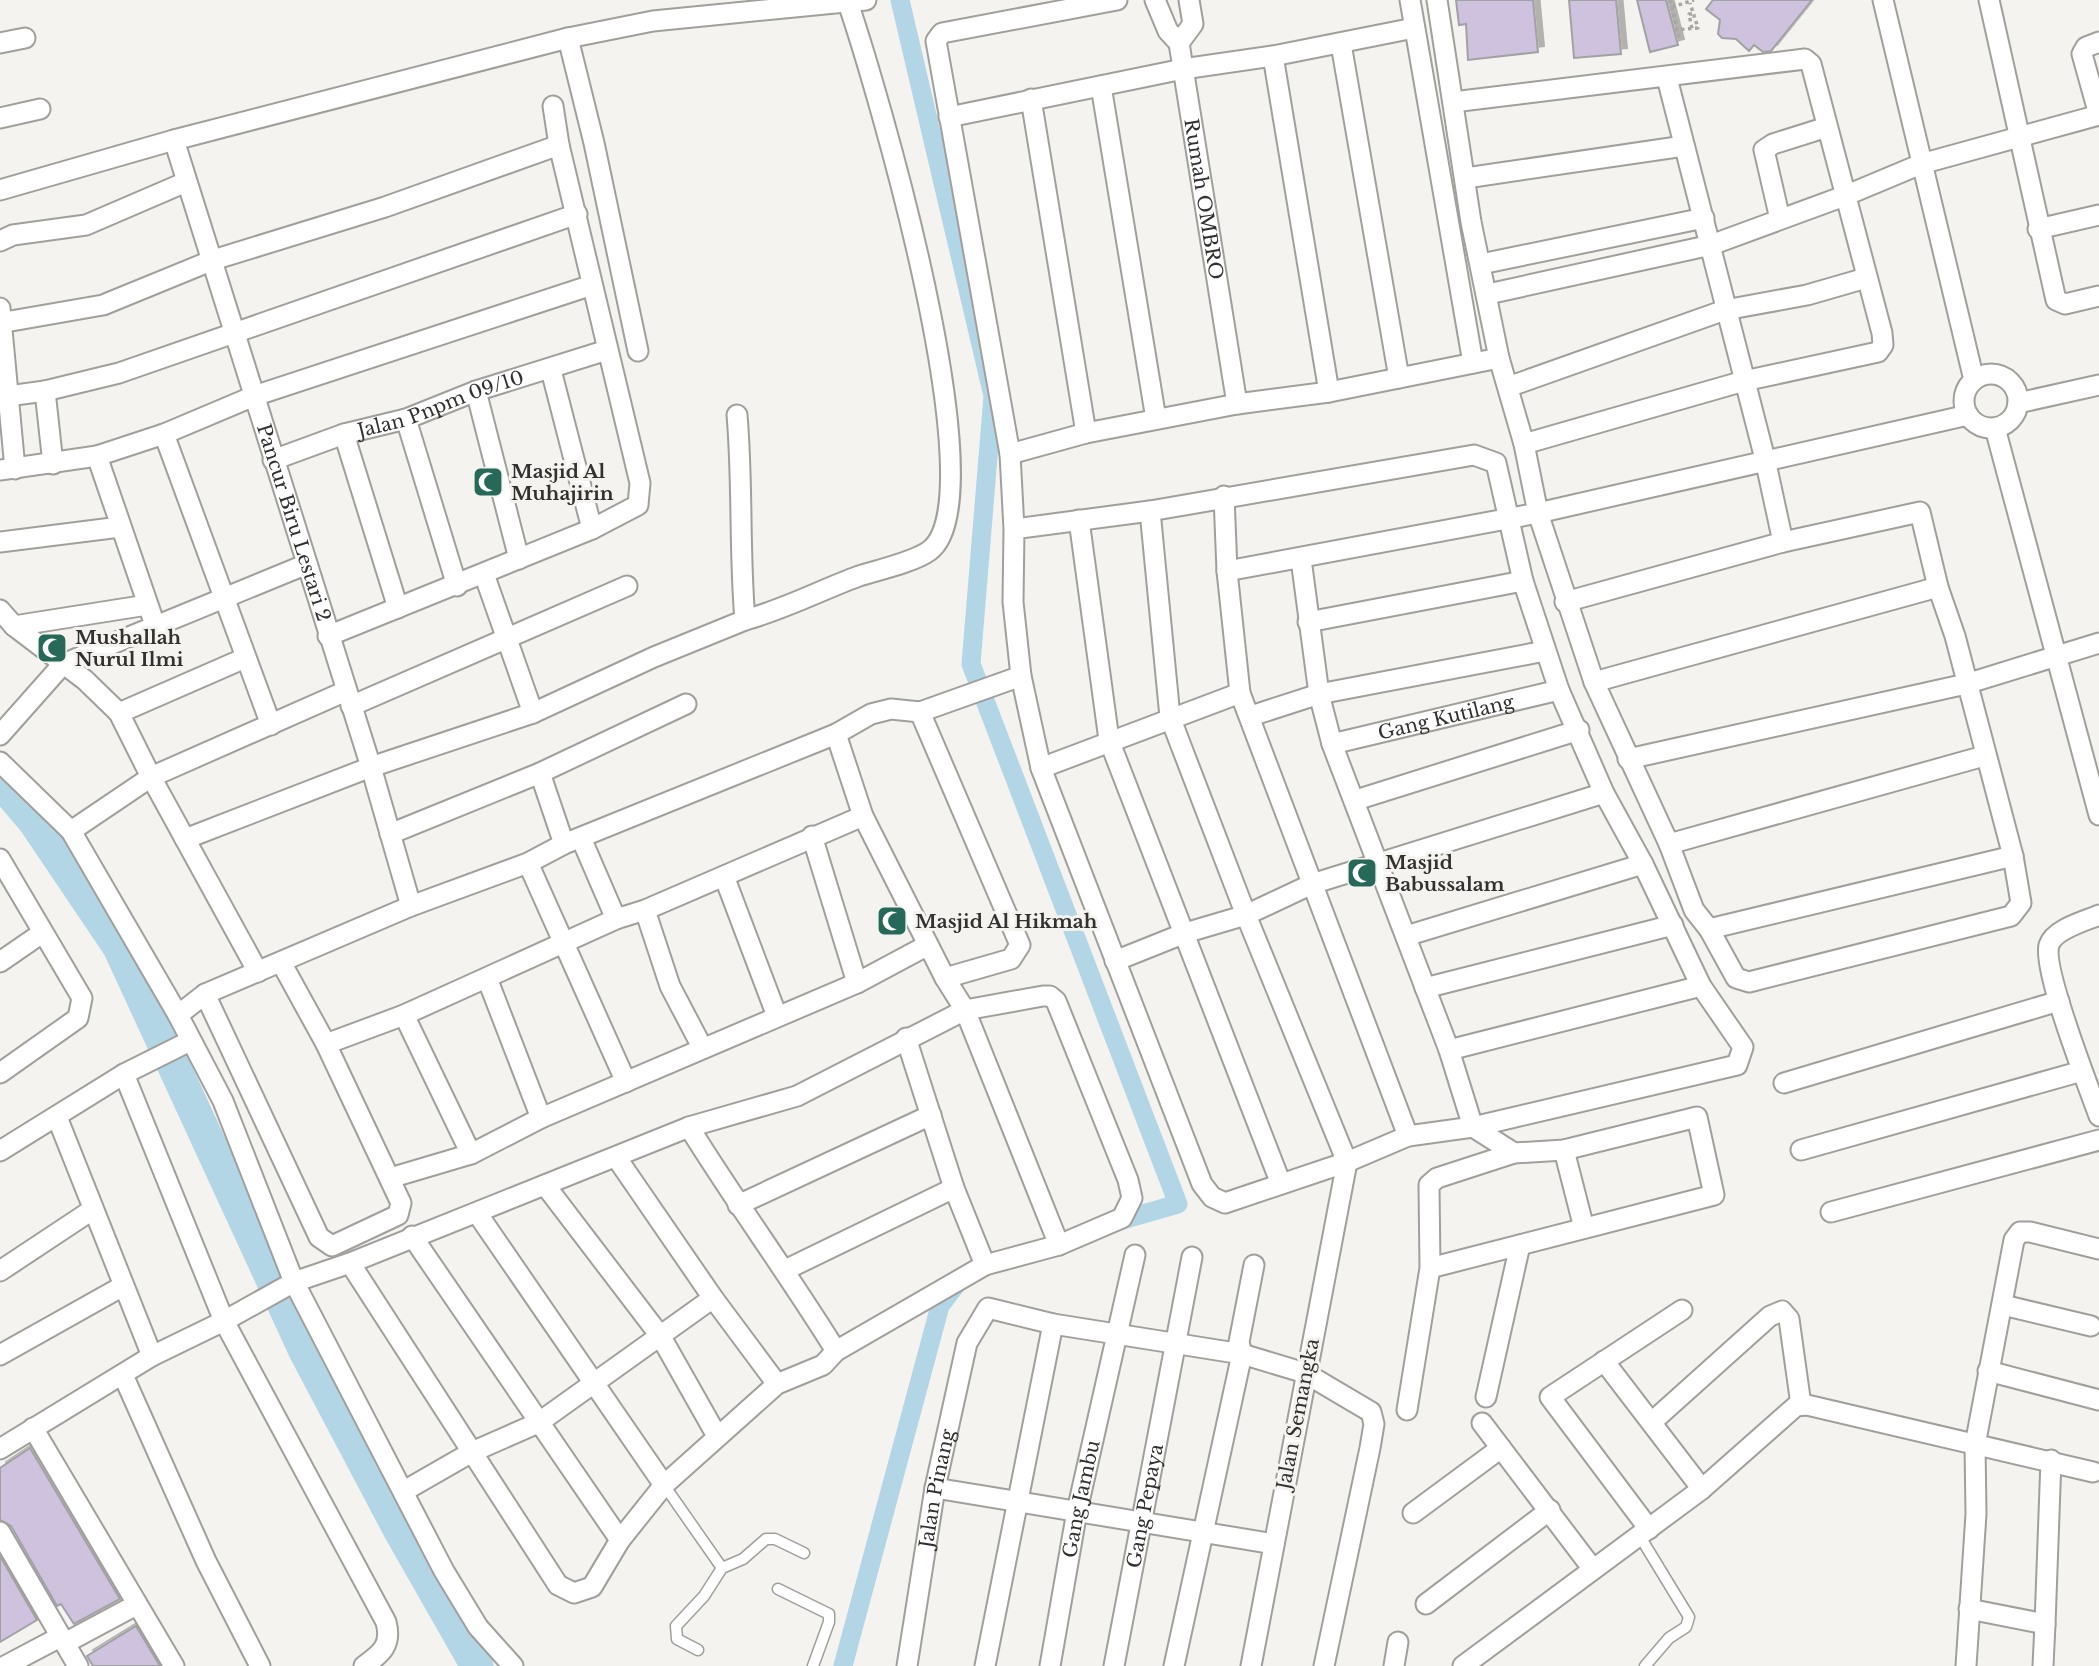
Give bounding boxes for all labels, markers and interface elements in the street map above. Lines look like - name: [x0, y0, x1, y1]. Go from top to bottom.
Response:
- street label: Rumah OMBRO: [1180, 117, 1228, 281]
- street label: Jalan Pnpm 09/10: [352, 365, 526, 443]
- street label: Pancur Biru Lestari 2: [252, 421, 336, 624]
- place label: Masjid Al Muhajirin: [511, 460, 614, 505]
- mosque icon: Masjid Al Muhajirin: [471, 465, 505, 499]
- place label: Mushallah Nurul Ilmi: [75, 626, 183, 671]
- mosque icon: Mushallah Nurul Ilmi: [35, 631, 69, 665]
- street label: Gang Kutilang: [1376, 690, 1517, 744]
- place label: Masjid Babussalam: [1385, 851, 1505, 896]
- mosque icon: Masjid Babussalam: [1345, 856, 1379, 890]
- mosque icon: Masjid Al Hikmah: [875, 904, 909, 938]
- place label: Masjid Al Hikmah: [915, 910, 1098, 933]
- street label: Jalan Semangka: [1272, 1336, 1324, 1494]
- street label: Jalan Pinang: [914, 1426, 959, 1552]
- street label: Gang Jambu: [1058, 1437, 1104, 1559]
- street label: Gang Pepaya: [1121, 1442, 1168, 1570]

